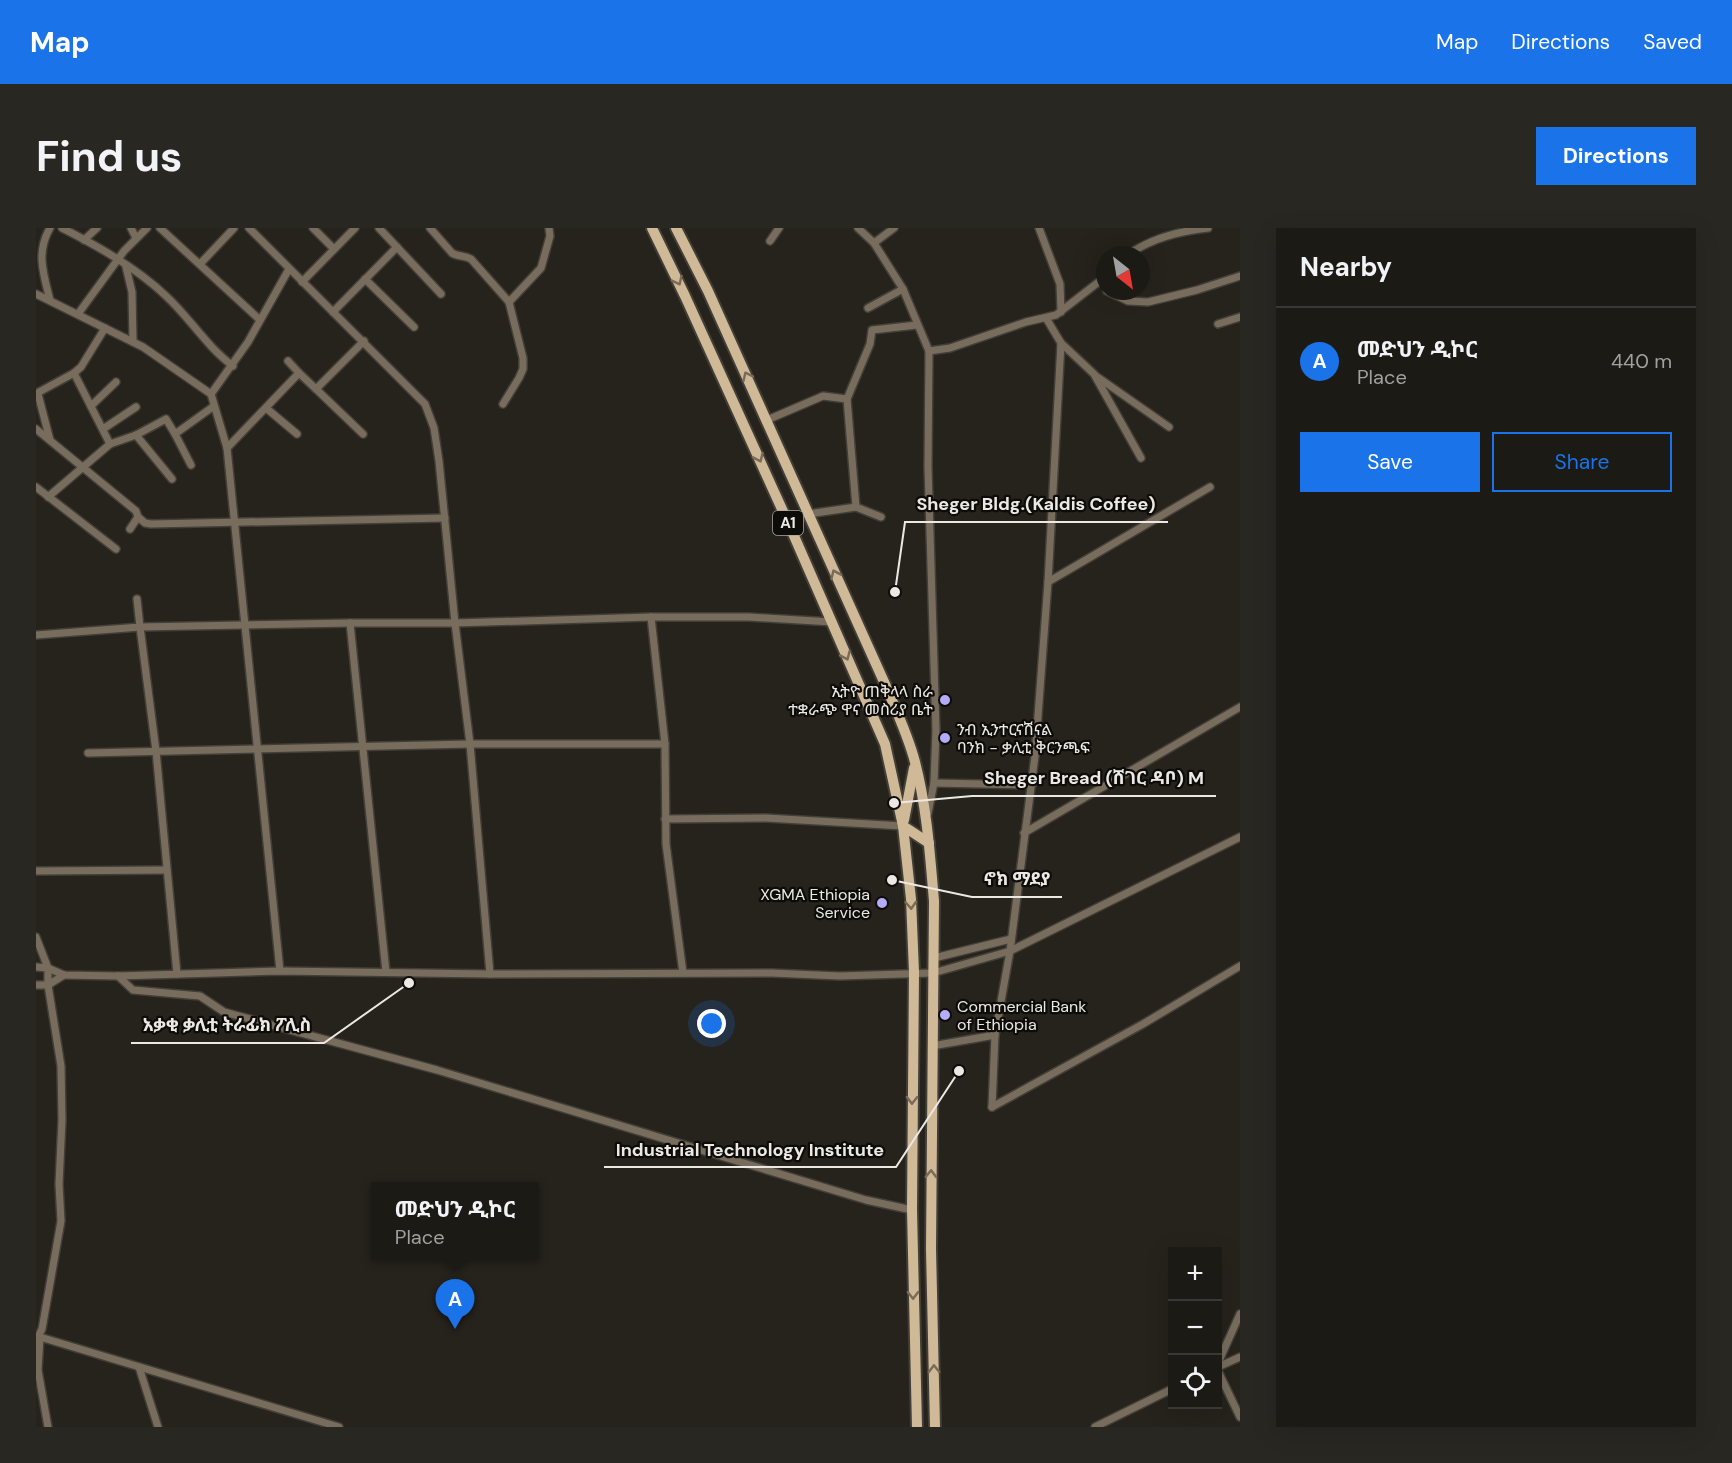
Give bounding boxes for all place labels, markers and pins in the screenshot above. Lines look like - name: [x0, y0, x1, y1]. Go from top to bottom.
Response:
- callout: Sheger Bldg.(Kaldis Coffee): [905, 486, 1168, 522]
- place label: ኢትዮ ጠቅላላ ስራ ተቋራጭ ዋና መስሪያ ቤት: [788, 681, 933, 720]
- marker: ኢትዮ ጠቅላላ ስራ ተቋራጭ ዋና መስሪያ ቤት: [938, 693, 952, 707]
- place label: ንብ ኢንተርናሽናል ባንክ - ቃሊቲ ቅርንጫፍ: [957, 719, 1090, 758]
- marker: ንብ ኢንተርናሽናል ባንክ - ቃሊቲ ቅርንጫፍ: [938, 731, 952, 745]
- callout: Sheger Bread (ሸገር ዳቦ) M: [972, 760, 1216, 796]
- callout: ኖክ ማደያ: [972, 861, 1062, 897]
- place label: XGMA Ethiopia Service: [760, 884, 870, 923]
- marker: XGMA Ethiopia Service: [875, 896, 889, 910]
- place label: Commercial Bank of Ethiopia: [957, 996, 1086, 1035]
- callout: አቃቂ ቃሊቲ ትራፊክ ፖሊስ: [131, 1007, 324, 1043]
- marker: Commercial Bank of Ethiopia: [938, 1008, 952, 1022]
- callout: Industrial Technology Institute: [604, 1131, 896, 1167]
- pin: A: [436, 1280, 474, 1329]

